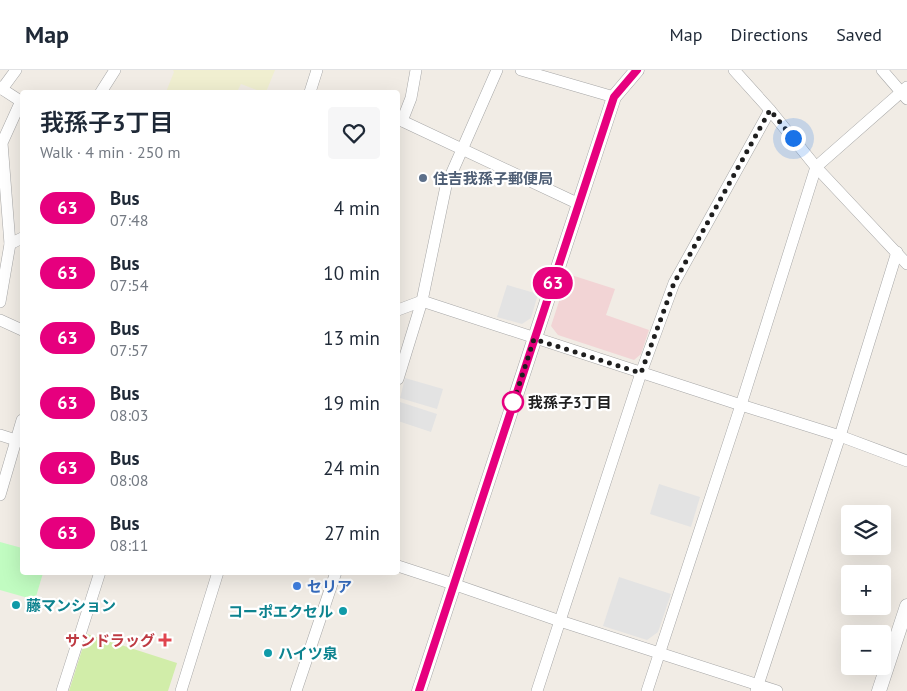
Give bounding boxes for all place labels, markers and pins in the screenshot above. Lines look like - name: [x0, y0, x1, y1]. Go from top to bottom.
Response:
- place label: 住吉我孫子郵便局: [433, 169, 553, 188]
- marker: 住吉我孫子郵便局: [417, 172, 429, 184]
- marker: 我孫子3丁目: [502, 391, 524, 413]
- place label: 我孫子3丁目: [528, 393, 612, 412]
- place label: セリア: [307, 577, 352, 596]
- marker: セリア: [291, 580, 303, 592]
- place label: 藤マンション: [26, 596, 116, 615]
- marker: 藤マンション: [10, 599, 22, 611]
- place label: コーポエクセル: [228, 602, 333, 621]
- marker: コーポエクセル: [337, 605, 349, 617]
- place label: サンドラッグ: [65, 631, 155, 650]
- marker: サンドラッグ: [159, 634, 171, 646]
- place label: ハイツ泉: [278, 644, 338, 663]
- marker: ハイツ泉: [262, 647, 274, 659]

